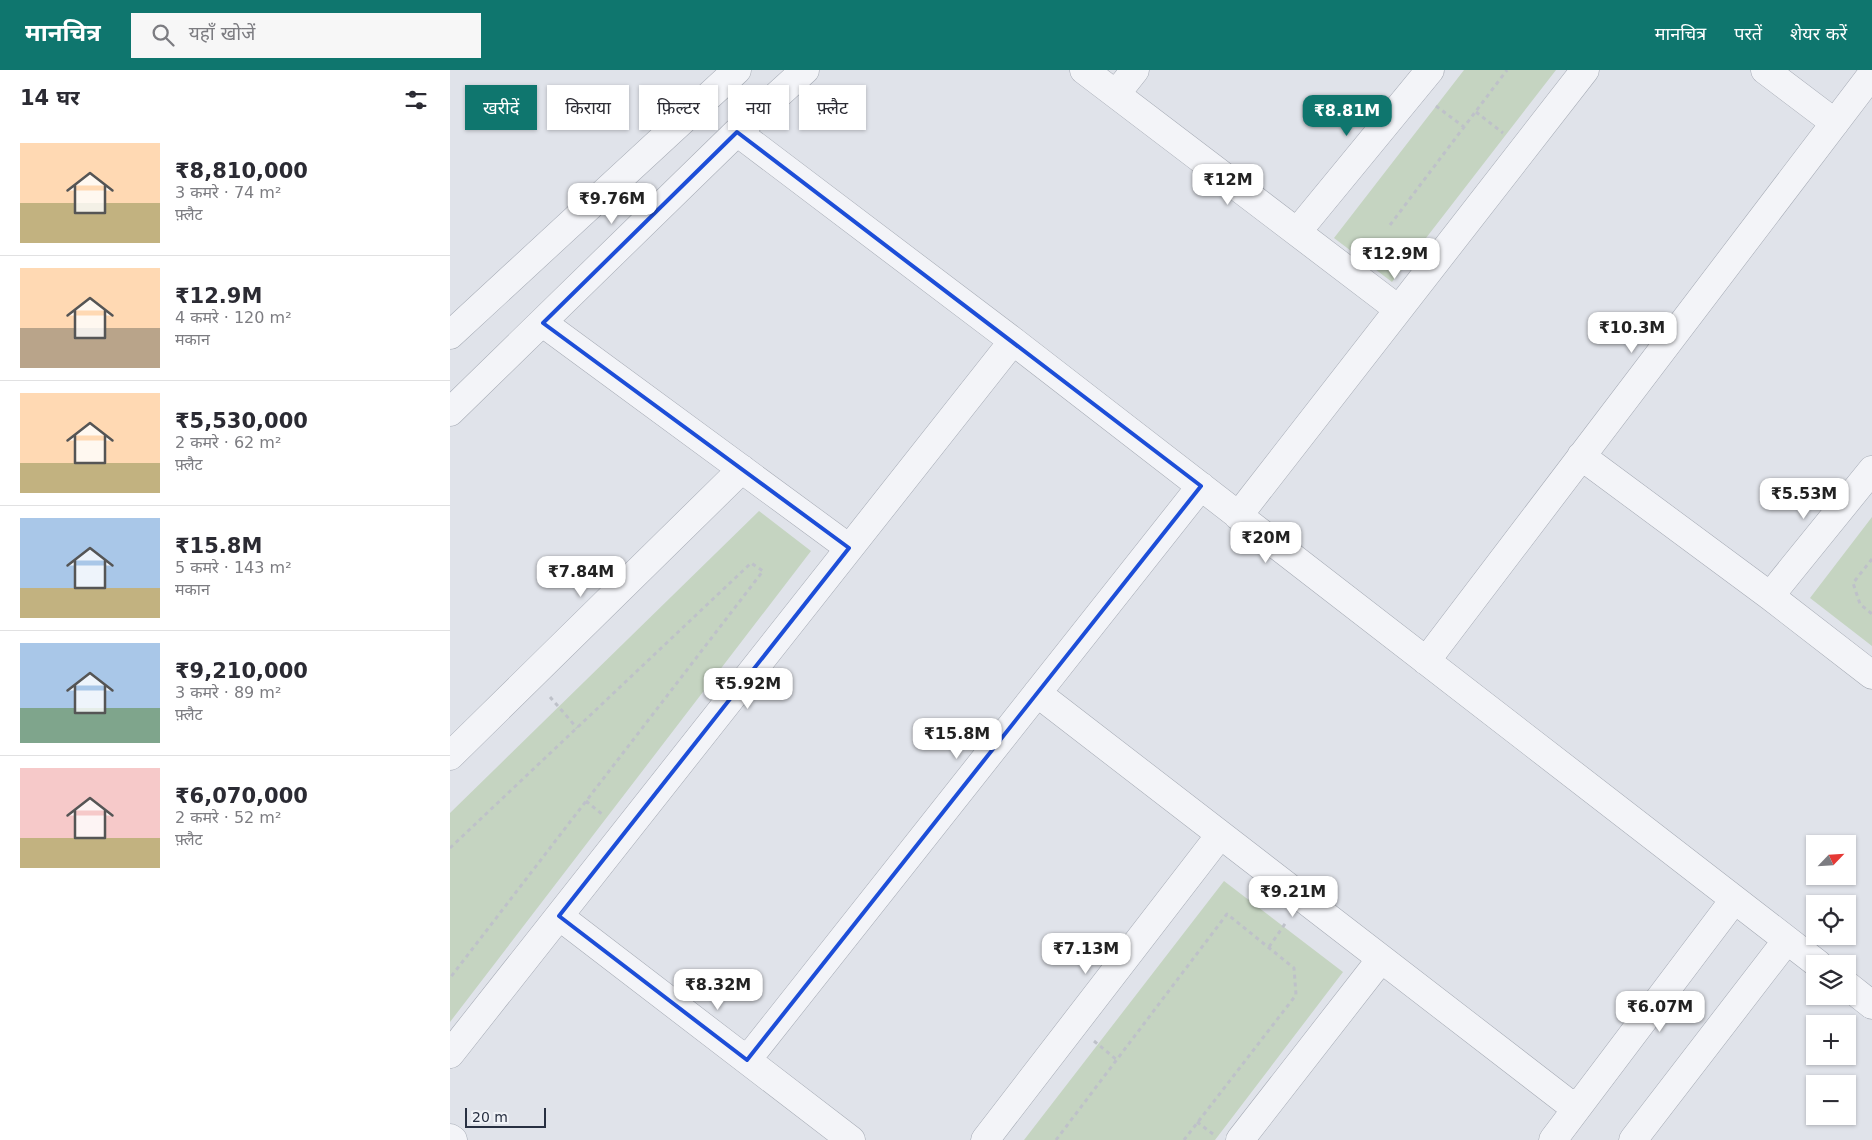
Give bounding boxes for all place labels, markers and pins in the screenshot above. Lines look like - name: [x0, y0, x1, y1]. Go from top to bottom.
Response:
- pin: ₹8.81M: [1306, 94, 1388, 137]
- pin: ₹12M: [1198, 164, 1258, 206]
- pin: ₹9.76M: [571, 182, 653, 225]
- pin: ₹12.9M: [1354, 238, 1436, 280]
- pin: ₹10.3M: [1591, 312, 1673, 354]
- pin: ₹5.53M: [1763, 478, 1845, 520]
- pin: ₹20M: [1236, 522, 1296, 564]
- pin: ₹7.84M: [540, 556, 622, 598]
- pin: ₹5.92M: [707, 668, 789, 710]
- pin: ₹15.8M: [916, 718, 998, 760]
- pin: ₹9.21M: [1252, 876, 1334, 918]
- pin: ₹7.13M: [1045, 932, 1127, 975]
- pin: ₹8.32M: [677, 968, 759, 1011]
- pin: ₹6.07M: [1619, 990, 1701, 1033]

